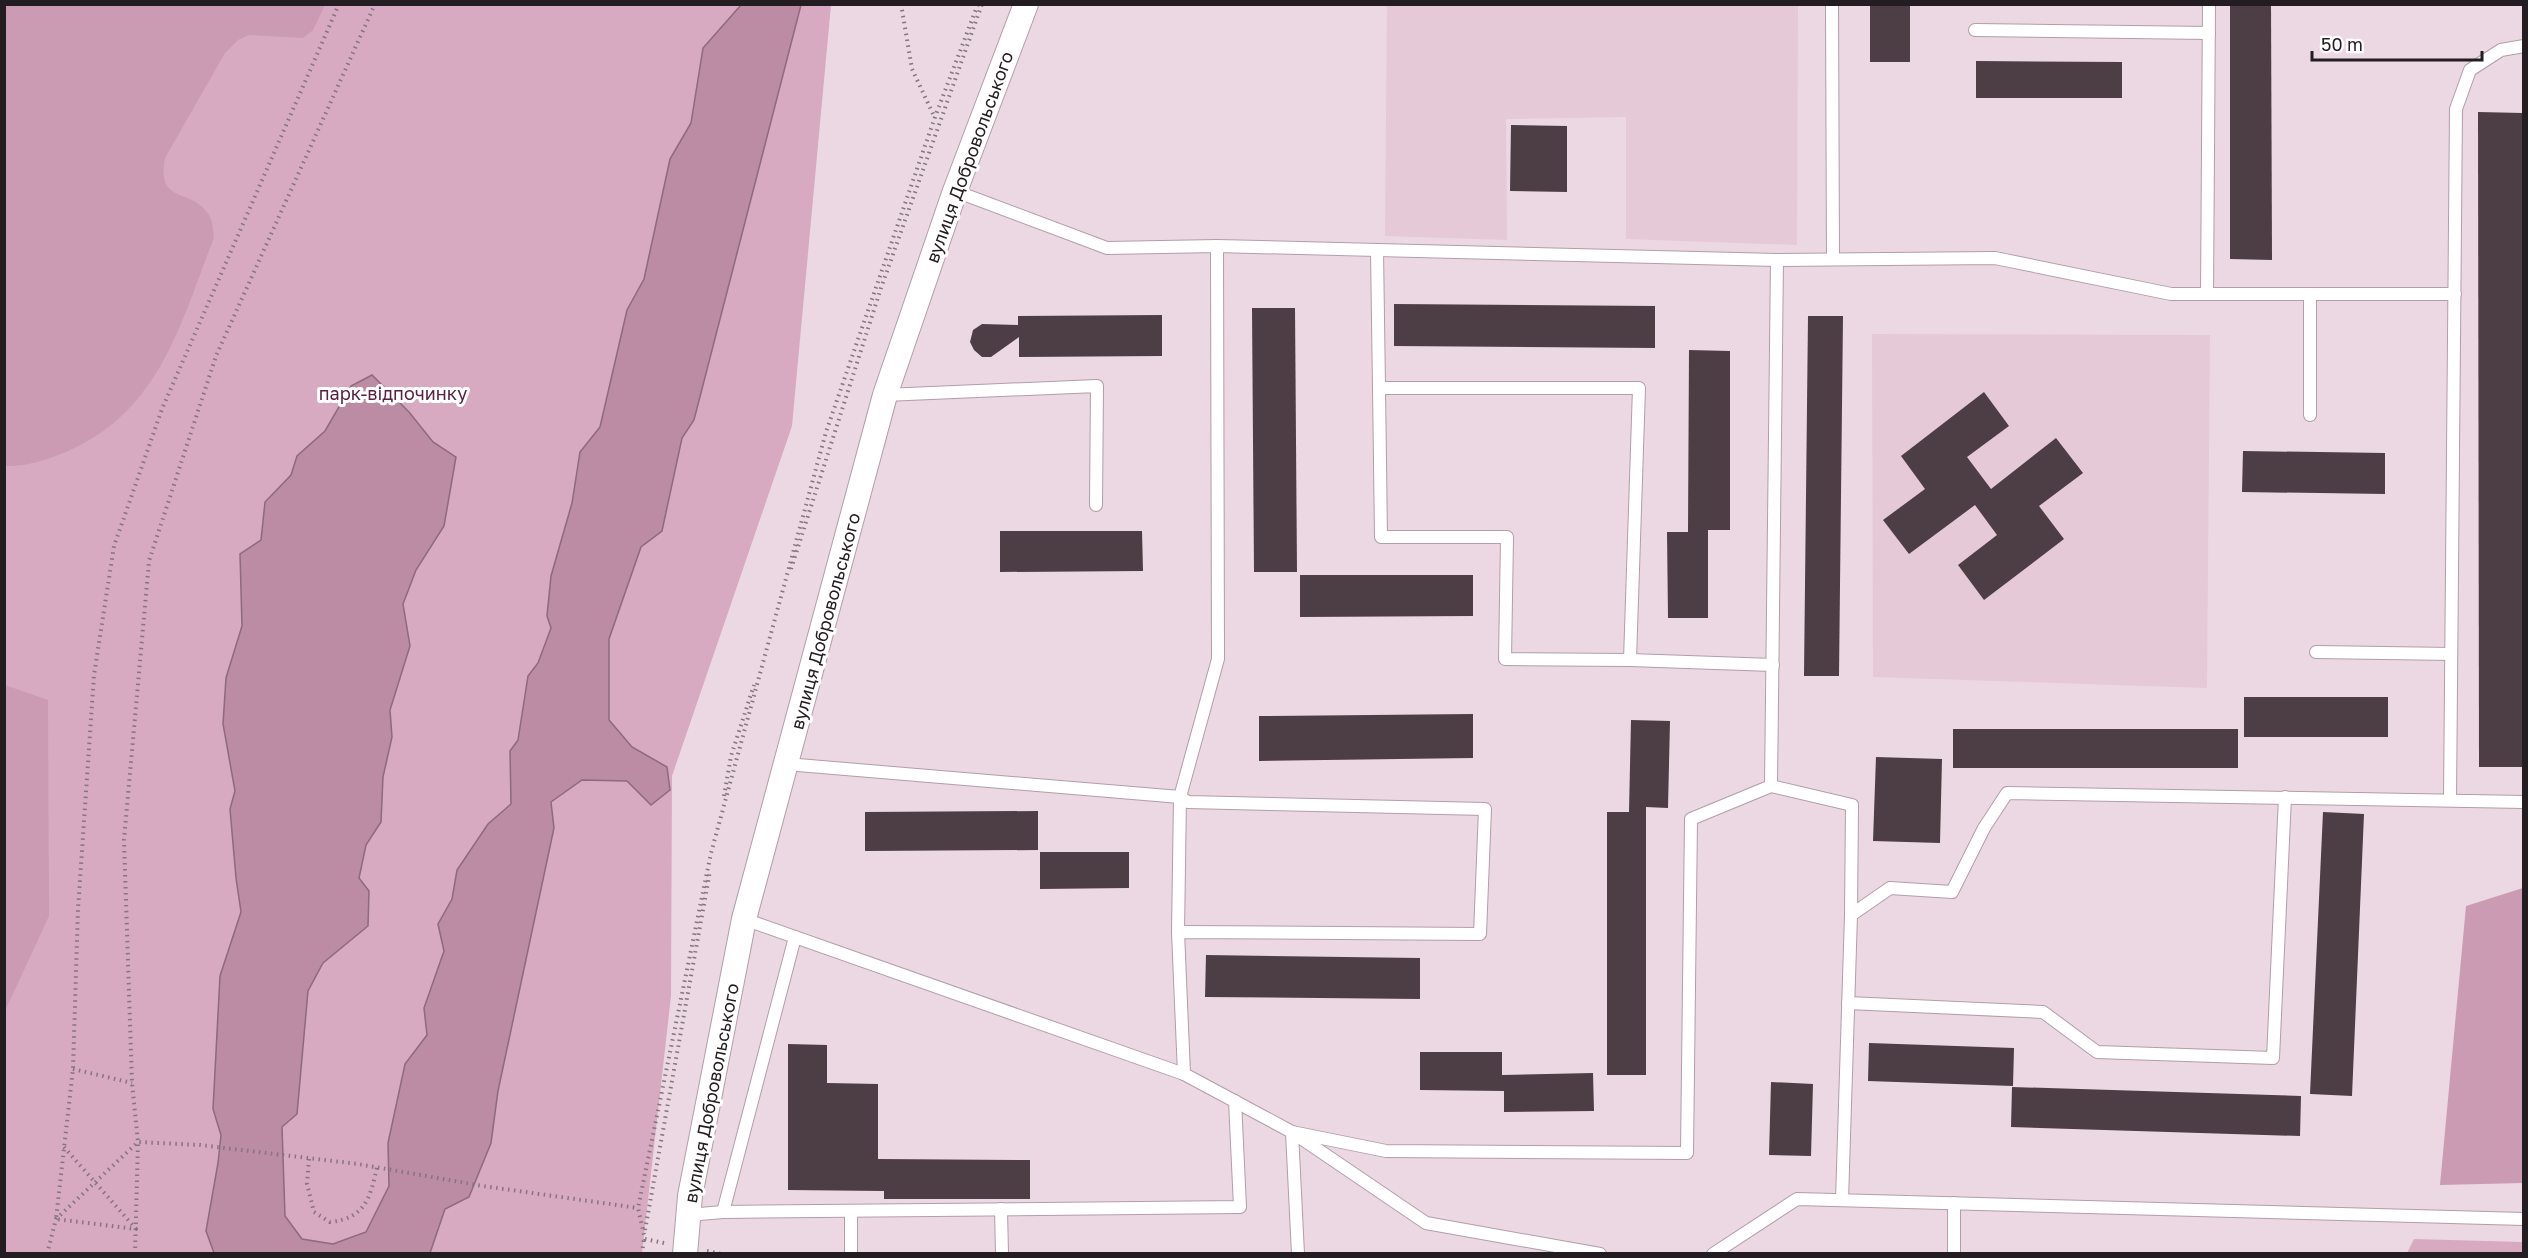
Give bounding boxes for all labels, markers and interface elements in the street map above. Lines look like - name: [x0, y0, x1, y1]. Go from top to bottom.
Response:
- scale bar: [2312, 24, 2482, 62]
- text: 50 m: [2321, 33, 2363, 55]
- street label: вулиця Добровольського: [920, 48, 1018, 266]
- park label: парк-відпочинку: [319, 382, 467, 404]
- street label: вулиця Добровольського: [785, 510, 865, 732]
- street label: вулиця Добровольського: [679, 981, 743, 1205]

